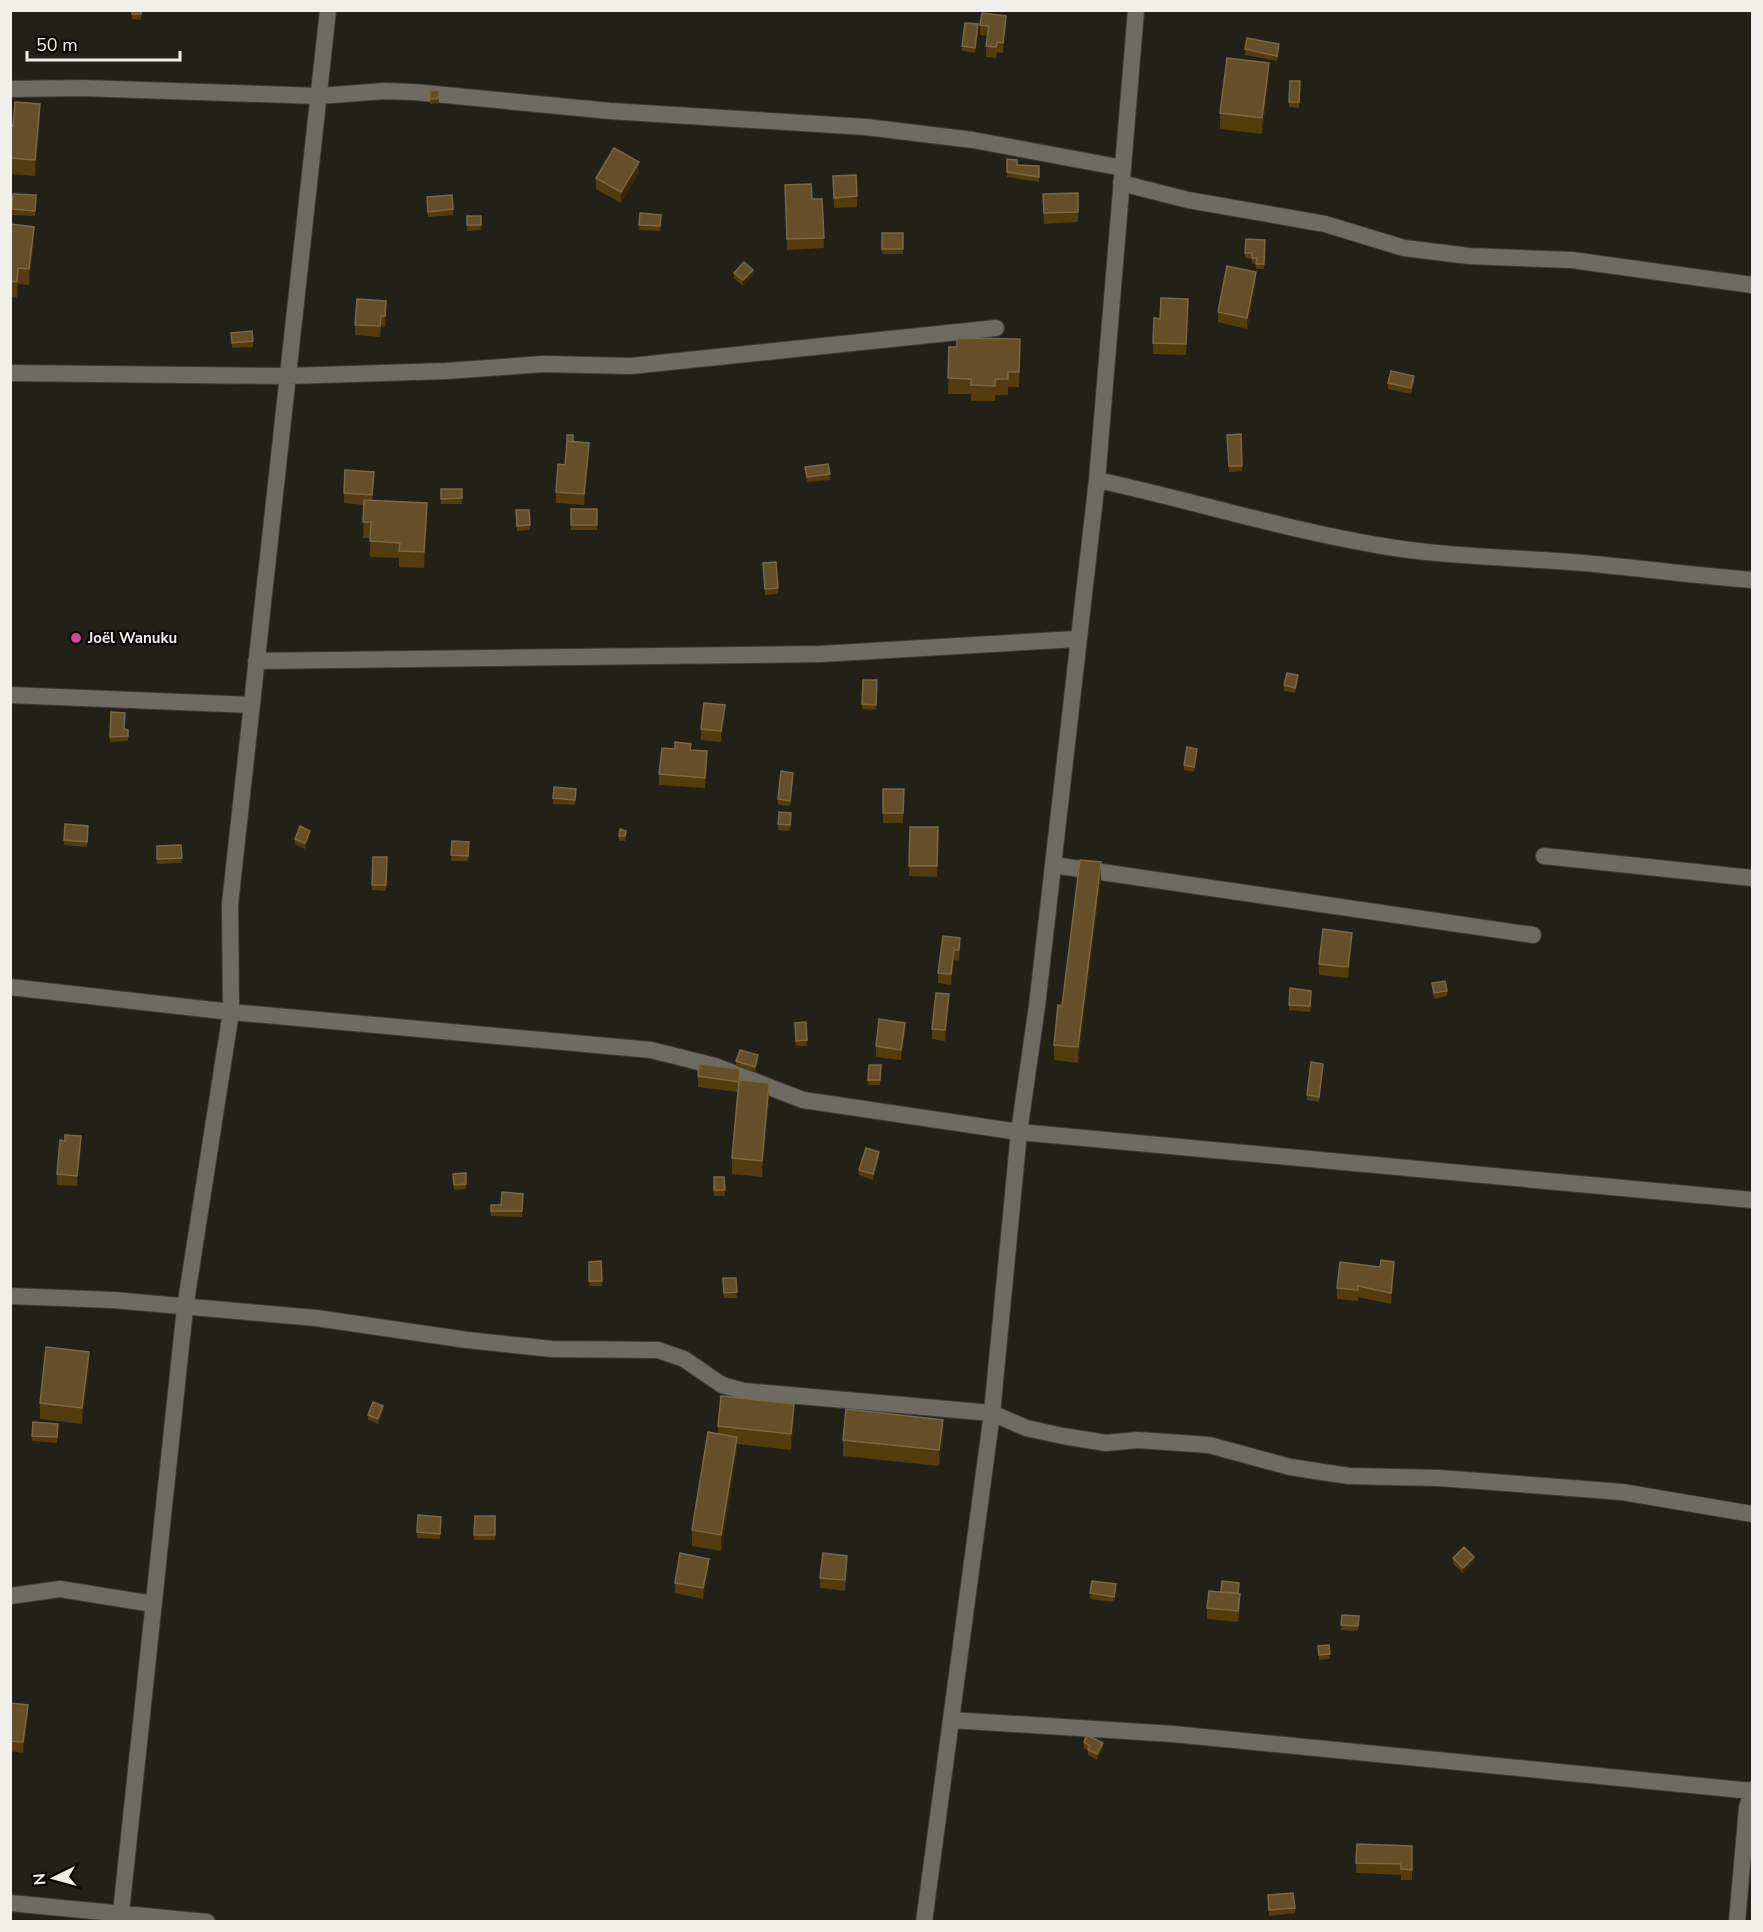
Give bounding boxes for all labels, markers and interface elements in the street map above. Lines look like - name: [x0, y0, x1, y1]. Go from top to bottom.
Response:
- scale bar: [27, 24, 180, 62]
- text: 50 m: [36, 33, 78, 57]
- place label: Joël Wanuku: [87, 628, 177, 648]
- marker: Joël Wanuku: [69, 631, 83, 645]
- north arrow: [24, 1848, 84, 1908]
- text: N: [29, 1872, 52, 1886]

